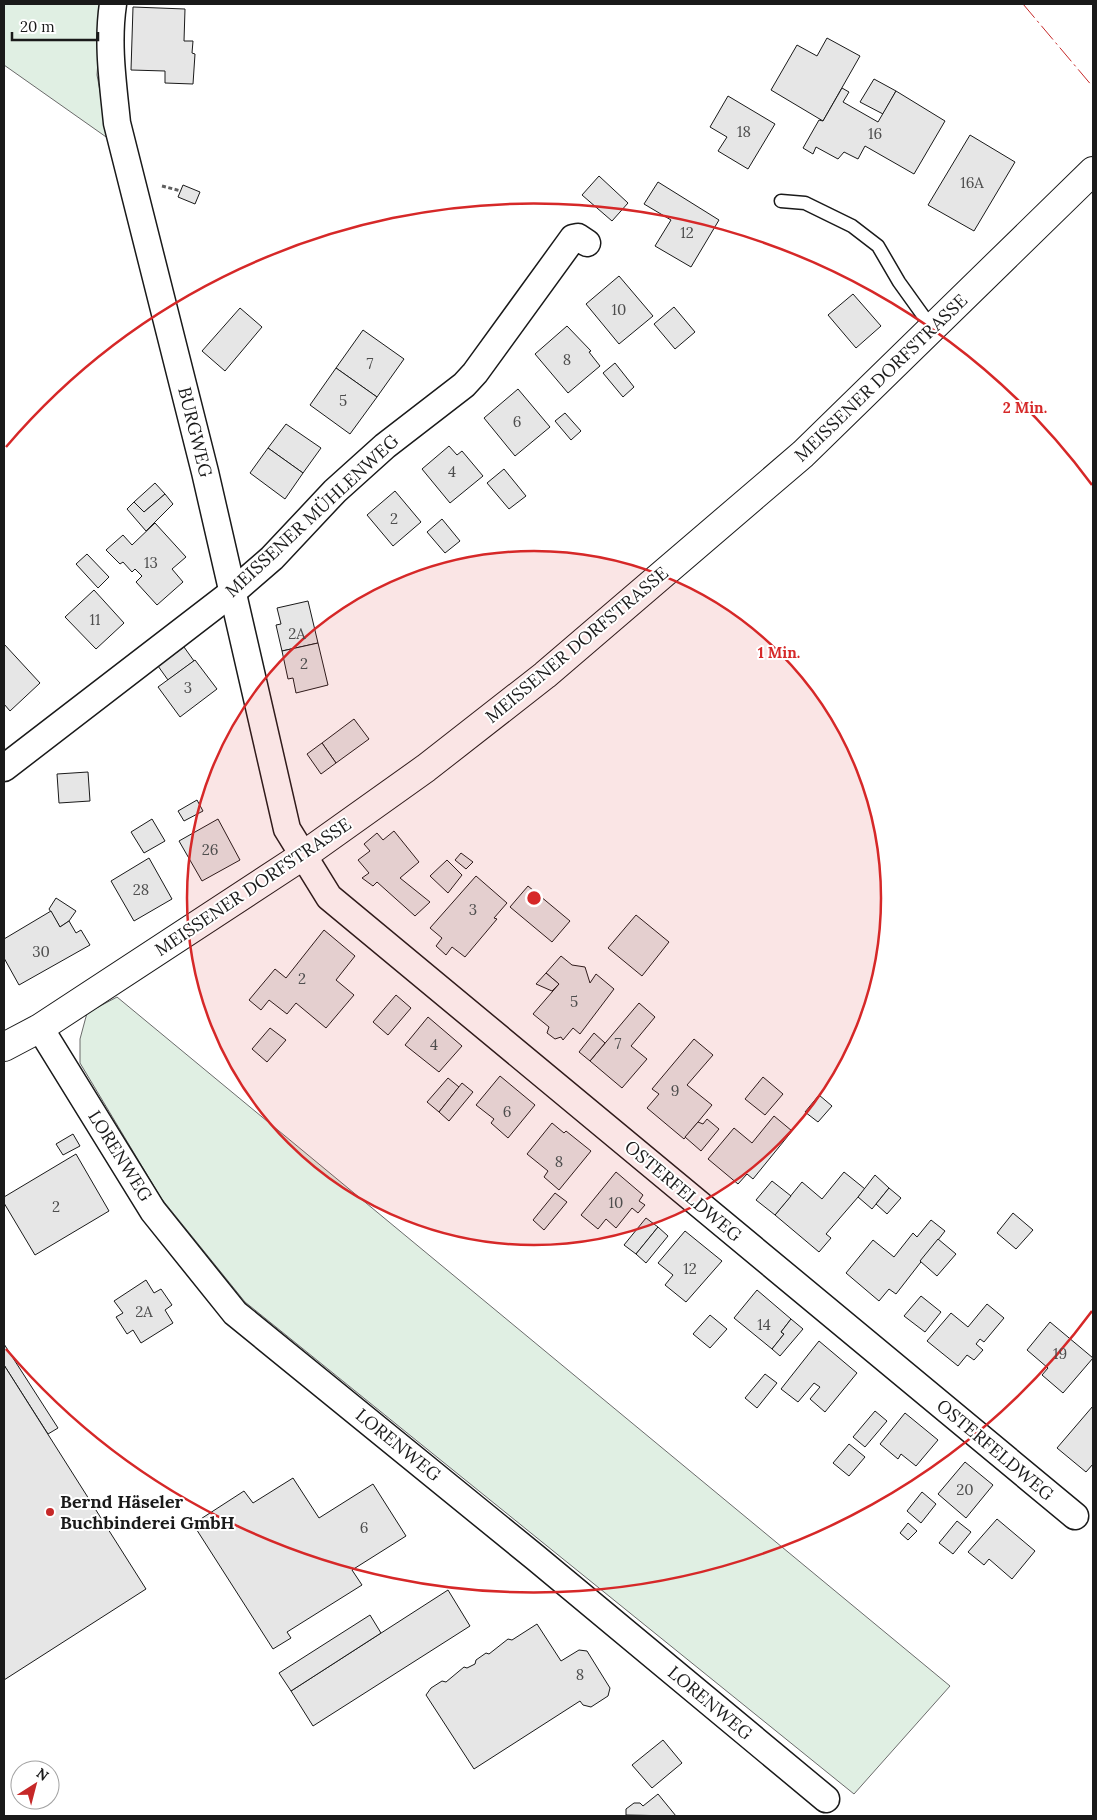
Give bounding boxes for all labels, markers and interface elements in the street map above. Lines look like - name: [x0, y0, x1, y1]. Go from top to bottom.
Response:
- scale bar: [12, 10, 99, 42]
- text: 20 m: [20, 17, 55, 36]
- house number: 18: [737, 122, 751, 141]
- house number: 16: [868, 124, 882, 143]
- house number: 16A: [960, 173, 984, 192]
- house number: 12: [680, 223, 694, 242]
- street label: MEISSENER DORFSTRASSE: [789, 289, 972, 466]
- house number: 10: [612, 300, 626, 319]
- house number: 8: [563, 350, 571, 369]
- house number: 7: [367, 354, 374, 373]
- street label: BURGWEG: [173, 384, 218, 480]
- house number: 5: [339, 391, 347, 410]
- text: 2 Min.: [1003, 398, 1047, 417]
- house number: 6: [513, 412, 521, 431]
- street label: MEISSENER MÜHLENWEG: [220, 429, 403, 602]
- house number: 4: [448, 462, 456, 481]
- house number: 2: [390, 509, 398, 528]
- house number: 13: [144, 553, 158, 572]
- street label: MEISSENER DORFSTRASSE: [480, 561, 673, 728]
- house number: 11: [90, 610, 100, 629]
- house number: 2A: [288, 624, 306, 643]
- text: 1 Min.: [758, 643, 800, 662]
- house number: 2: [300, 654, 308, 673]
- house number: 3: [184, 678, 192, 697]
- street label: MEISSENER DORFSTRASSE: [150, 812, 355, 961]
- house number: 26: [202, 840, 218, 859]
- house number: 28: [133, 880, 149, 899]
- centre of rings: [525, 889, 543, 907]
- house number: 3: [469, 900, 477, 919]
- house number: 30: [32, 942, 50, 961]
- house number: 2: [298, 969, 306, 988]
- house number: 5: [570, 992, 578, 1011]
- house number: 7: [615, 1034, 622, 1053]
- house number: 4: [430, 1035, 438, 1054]
- house number: 9: [671, 1081, 679, 1100]
- house number: 6: [503, 1102, 511, 1121]
- street label: LORENWEG: [83, 1106, 158, 1206]
- street label: OSTERFELDWEG: [620, 1135, 747, 1247]
- house number: 8: [555, 1152, 563, 1171]
- house number: 10: [609, 1193, 623, 1212]
- house number: 2: [52, 1197, 60, 1216]
- house number: 12: [683, 1259, 697, 1278]
- house number: 2A: [135, 1302, 153, 1321]
- house number: 14: [757, 1315, 771, 1334]
- house number: 19: [1053, 1344, 1067, 1363]
- street label: OSTERFELDWEG: [932, 1394, 1059, 1506]
- street label: LORENWEG: [351, 1403, 446, 1486]
- house number: 20: [956, 1480, 974, 1499]
- place label: Bernd Häseler Buchbinderei GmbH: [60, 1490, 235, 1534]
- marker: Bernd Häseler Buchbinderei GmbH: [44, 1506, 56, 1518]
- house number: 6: [360, 1518, 368, 1537]
- street label: LORENWEG: [663, 1661, 757, 1745]
- house number: 8: [576, 1665, 584, 1684]
- north arrow: [10, 1760, 60, 1810]
- text: N: [33, 1764, 52, 1785]

